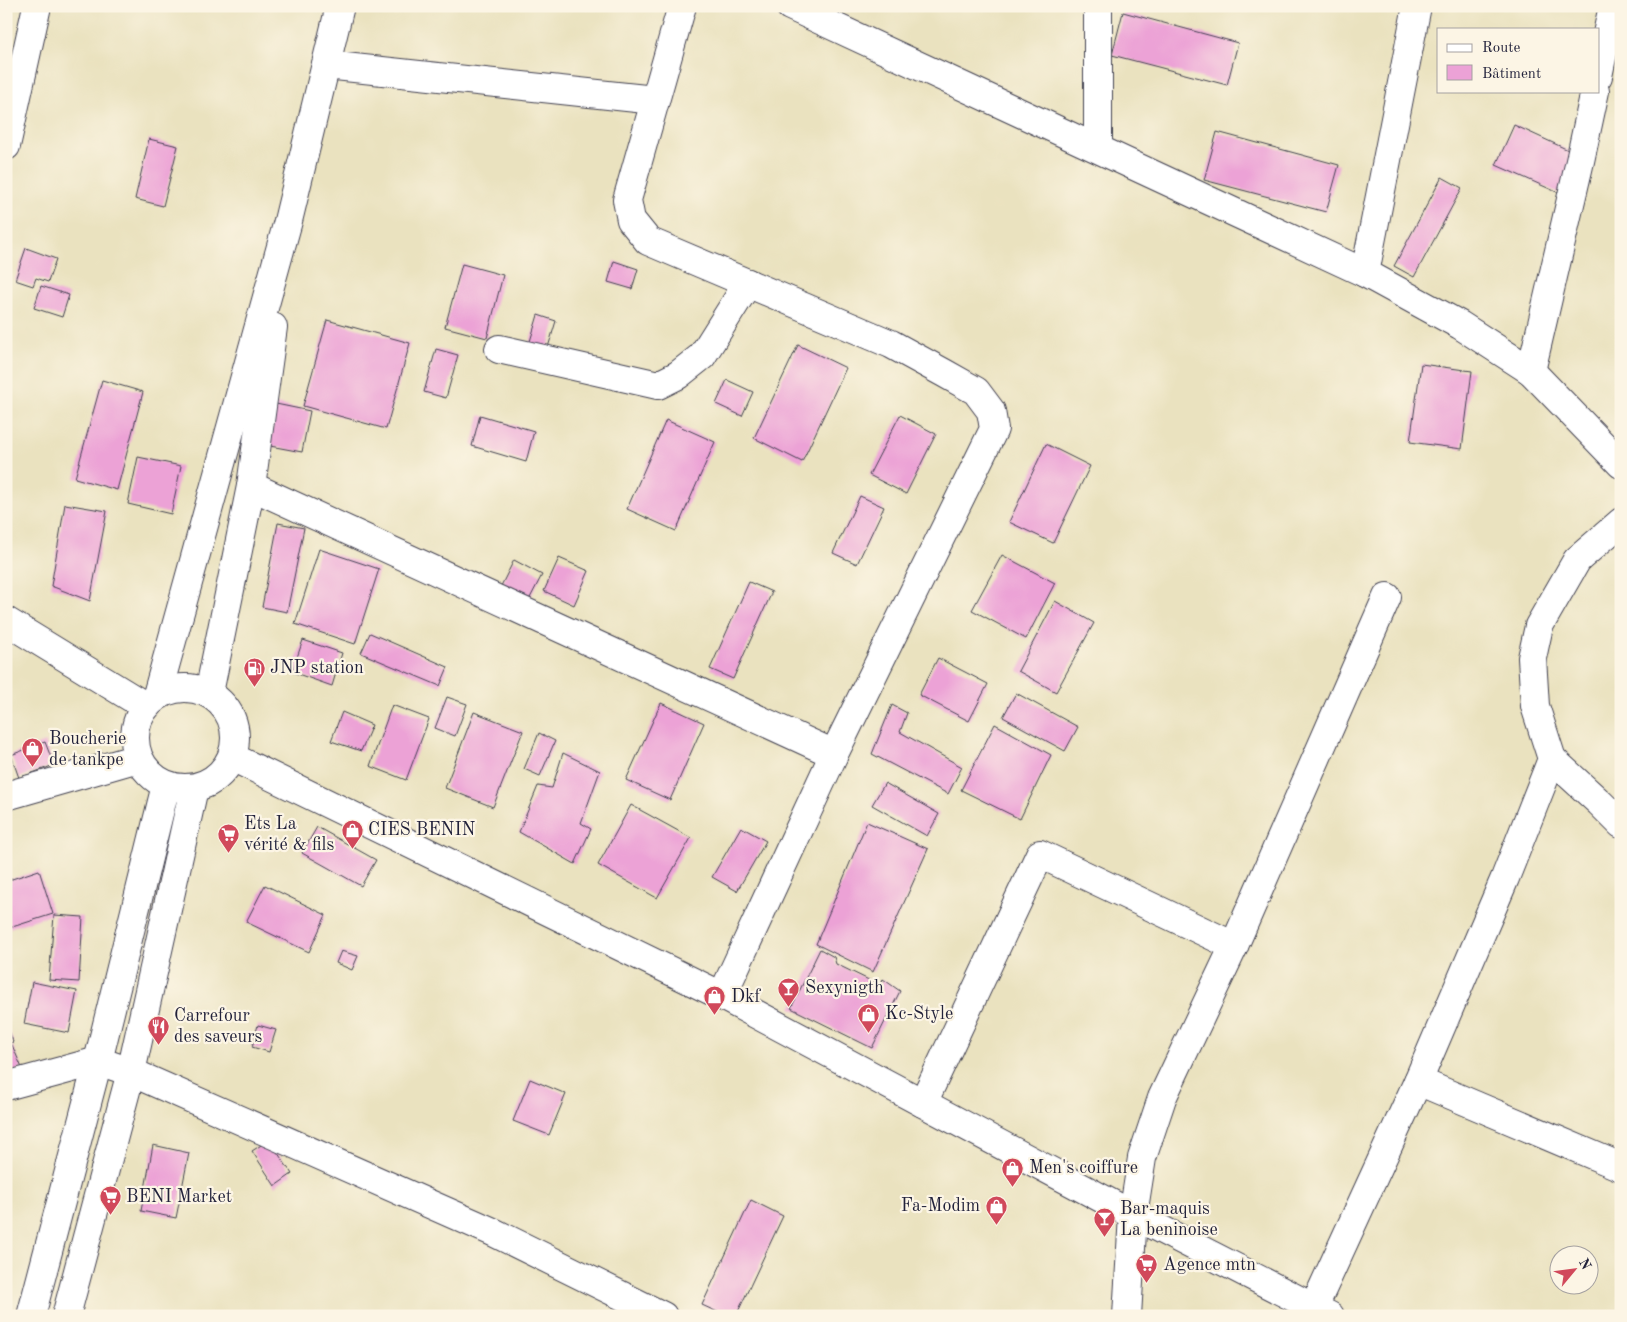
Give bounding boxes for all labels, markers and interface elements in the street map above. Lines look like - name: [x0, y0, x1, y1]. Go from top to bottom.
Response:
- legend: [1437, 28, 1600, 92]
- text: Route: [1482, 41, 1520, 56]
- text: Bâtiment: [1482, 67, 1541, 82]
- fuel station icon: JNP station: [242, 656, 266, 687]
- place label: JNP station: [270, 659, 364, 677]
- place label: Boucherie de tankpe: [49, 730, 126, 769]
- shop icon: Boucherie de tankpe: [21, 737, 45, 768]
- place label: Ets La vérité & fils: [244, 815, 334, 854]
- shop icon: CIES BENIN: [340, 818, 364, 849]
- place label: CIES BENIN: [368, 821, 476, 839]
- supermarket icon: Ets La vérité & fils: [216, 822, 240, 853]
- bar icon: Sexynigth: [777, 976, 801, 1007]
- place label: Sexynigth: [805, 979, 884, 997]
- shop icon: Dkf: [703, 985, 727, 1016]
- place label: Dkf: [731, 988, 761, 1006]
- shop icon: Kc-Style: [857, 1002, 881, 1033]
- place label: Kc-Style: [885, 1005, 953, 1023]
- place label: Carrefour des saveurs: [174, 1007, 263, 1046]
- restaurant icon: Carrefour des saveurs: [146, 1014, 170, 1045]
- shop icon: Men's coiffure: [1001, 1156, 1025, 1187]
- place label: Men's coiffure: [1029, 1159, 1138, 1177]
- supermarket icon: BENI Market: [98, 1185, 122, 1216]
- place label: BENI Market: [126, 1188, 232, 1206]
- shop icon: Fa-Modim: [984, 1194, 1008, 1225]
- place label: Fa-Modim: [901, 1197, 980, 1215]
- place label: Bar-maquis La beninoise: [1120, 1200, 1218, 1239]
- bar icon: Bar-maquis La beninoise: [1092, 1207, 1116, 1238]
- north arrow: [1550, 1244, 1600, 1294]
- supermarket icon: Agence mtn: [1135, 1253, 1159, 1284]
- place label: Agence mtn: [1163, 1256, 1256, 1274]
- text: N: [1576, 1256, 1593, 1273]

